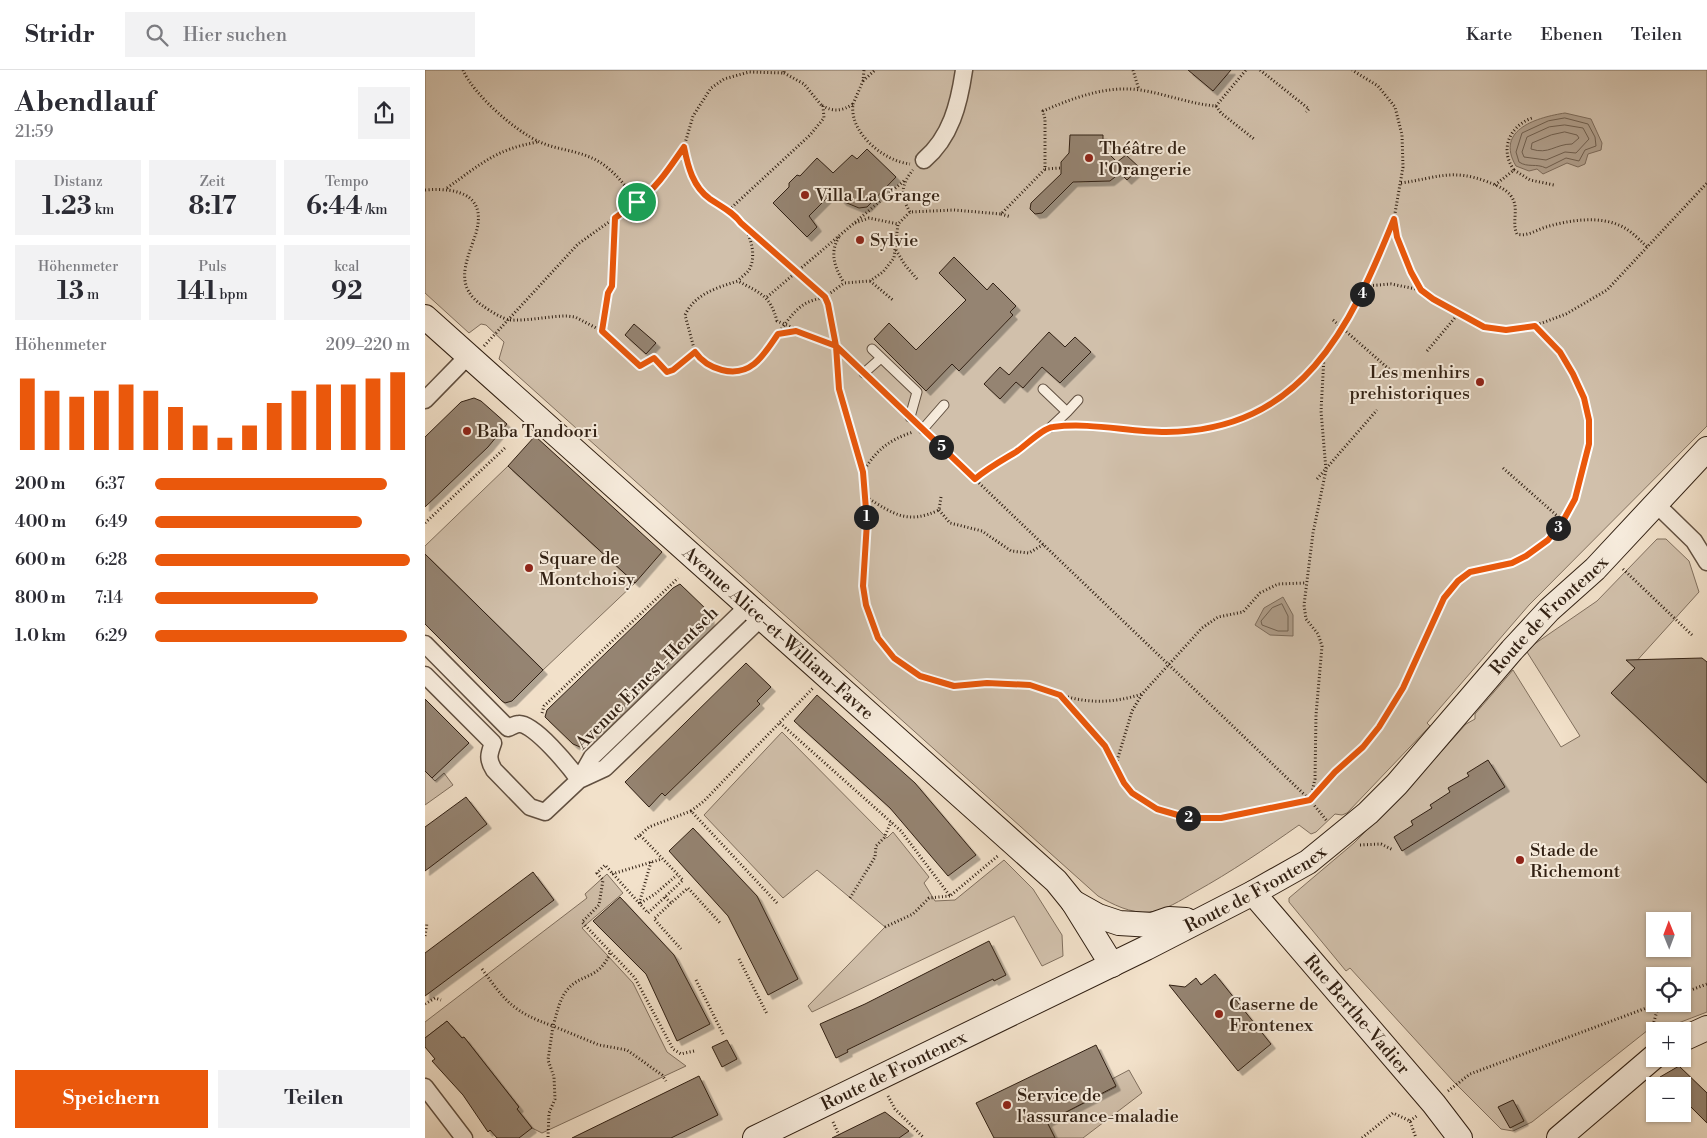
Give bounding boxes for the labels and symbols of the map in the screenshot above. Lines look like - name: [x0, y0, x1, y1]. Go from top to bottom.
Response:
- place label: Théâtre de l'Orangerie: [1099, 137, 1191, 181]
- marker: Théâtre de l'Orangerie: [1083, 152, 1095, 164]
- pin: [616, 181, 658, 223]
- place label: Villa La Grange: [814, 184, 940, 207]
- marker: Villa La Grange: [799, 189, 811, 201]
- place label: Sylvie: [870, 229, 918, 252]
- marker: Sylvie: [854, 234, 866, 246]
- pin: 4: [1349, 282, 1375, 306]
- place label: Les menhirs prehistoriques: [1349, 361, 1470, 405]
- marker: Les menhirs prehistoriques: [1474, 376, 1486, 388]
- place label: Baba Tandoori: [476, 420, 598, 443]
- marker: Baba Tandoori: [461, 425, 473, 437]
- pin: 5: [929, 434, 953, 460]
- pin: 1: [853, 504, 879, 530]
- pin: 3: [1545, 516, 1571, 540]
- street label: Avenue Alice-et-William-Favre: [677, 541, 879, 725]
- place label: Square de Montchoisy: [539, 547, 635, 591]
- street label: Route de Frontenex: [1485, 550, 1614, 679]
- marker: Square de Montchoisy: [523, 562, 535, 574]
- street label: Avenue Ernest-Hentsch: [570, 601, 724, 755]
- pin: 2: [1175, 806, 1201, 830]
- place label: Stade de Richemont: [1530, 839, 1621, 883]
- street label: Route de Frontenex: [1181, 840, 1332, 938]
- marker: Stade de Richemont: [1514, 854, 1526, 866]
- north arrow: [1646, 912, 1691, 958]
- street label: Rue Berthe-Vadier: [1299, 950, 1415, 1080]
- place label: Caserne de Frontenex: [1229, 993, 1318, 1037]
- marker: Caserne de Frontenex: [1213, 1008, 1225, 1020]
- street label: Route de Frontenex: [817, 1025, 971, 1116]
- place label: Service de l'assurance-maladie: [1017, 1084, 1179, 1128]
- marker: Service de l'assurance-maladie: [1001, 1099, 1013, 1111]

